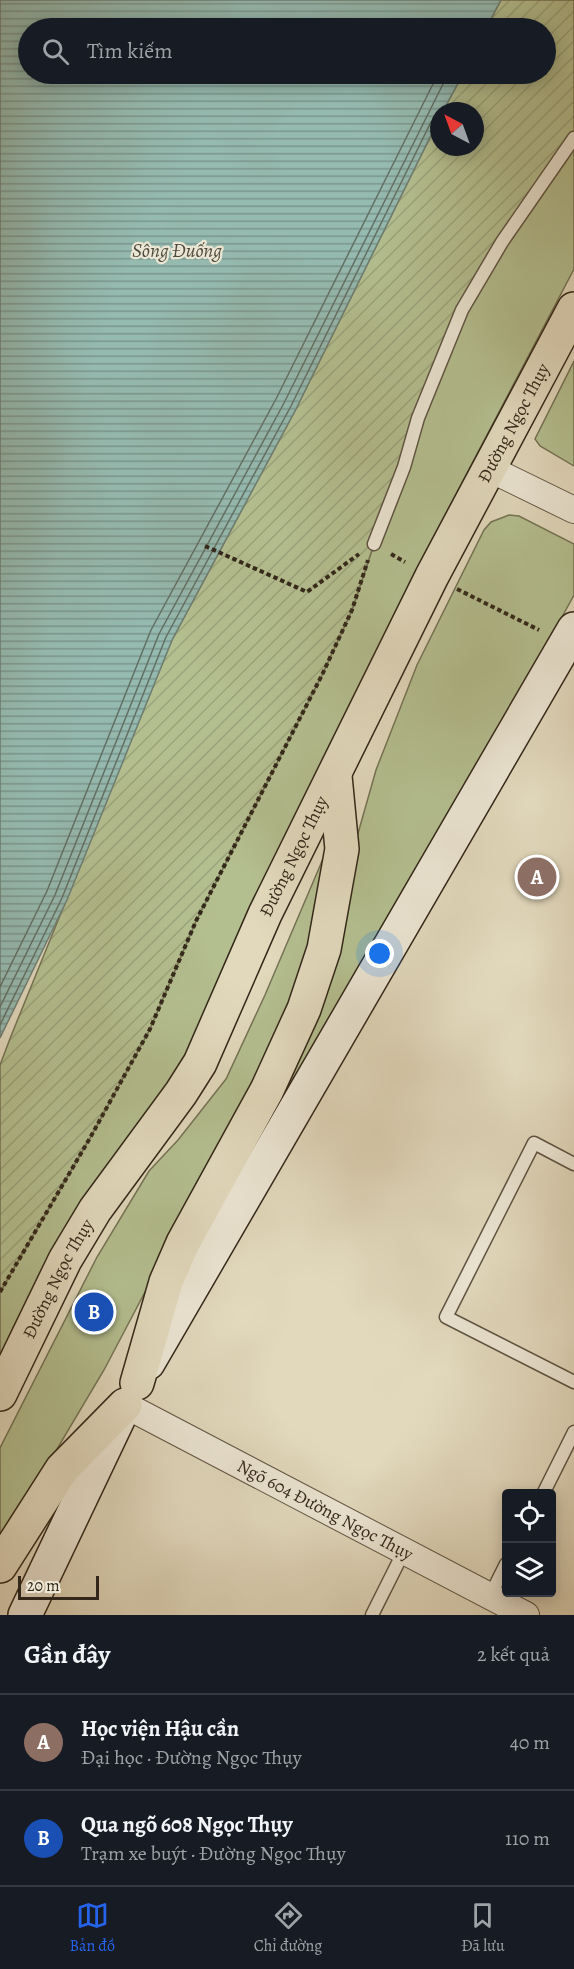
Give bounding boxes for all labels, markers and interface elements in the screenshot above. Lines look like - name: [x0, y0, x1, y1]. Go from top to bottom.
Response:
- search box: [18, 18, 556, 84]
- icon: search: [39, 35, 72, 68]
- text: Tìm kiếm: [87, 36, 173, 66]
- north arrow: [430, 102, 484, 156]
- water label: Sông Đuống: [132, 237, 222, 264]
- street label: Đường Ngọc Thụy: [472, 358, 555, 487]
- street label: Đường Ngọc Thụy: [254, 791, 334, 921]
- pin: A: [518, 854, 556, 900]
- your location: [365, 939, 394, 968]
- street label: Đường Ngọc Thụy: [17, 1213, 99, 1343]
- pin: B: [74, 1290, 113, 1334]
- street label: Ngõ 604 Đường Ngọc Thụy: [233, 1454, 418, 1566]
- map controls: [502, 1489, 556, 1597]
- button: locate: [502, 1489, 556, 1543]
- button: layers: [502, 1543, 556, 1597]
- scale bar: [18, 1573, 99, 1600]
- text: 20 m: [27, 1575, 60, 1597]
- text: Gần đây: [24, 1637, 110, 1672]
- text: 2 kết quả: [477, 1641, 550, 1668]
- text: Học viện Hậu cần: [81, 1714, 239, 1744]
- text: A: [37, 1729, 50, 1756]
- text: 40 m: [510, 1729, 550, 1756]
- text: Đại học · Đường Ngọc Thụy: [81, 1744, 302, 1771]
- text: Qua ngõ 608 Ngọc Thụy: [81, 1810, 293, 1840]
- text: B: [37, 1825, 50, 1852]
- text: 110 m: [505, 1825, 550, 1852]
- text: Trạm xe buýt · Đường Ngọc Thụy: [81, 1840, 346, 1867]
- tab: Bản đồ: [69, 1899, 115, 1957]
- tab: Chỉ đường: [254, 1899, 322, 1957]
- tab: Đã lưu: [461, 1899, 505, 1957]

